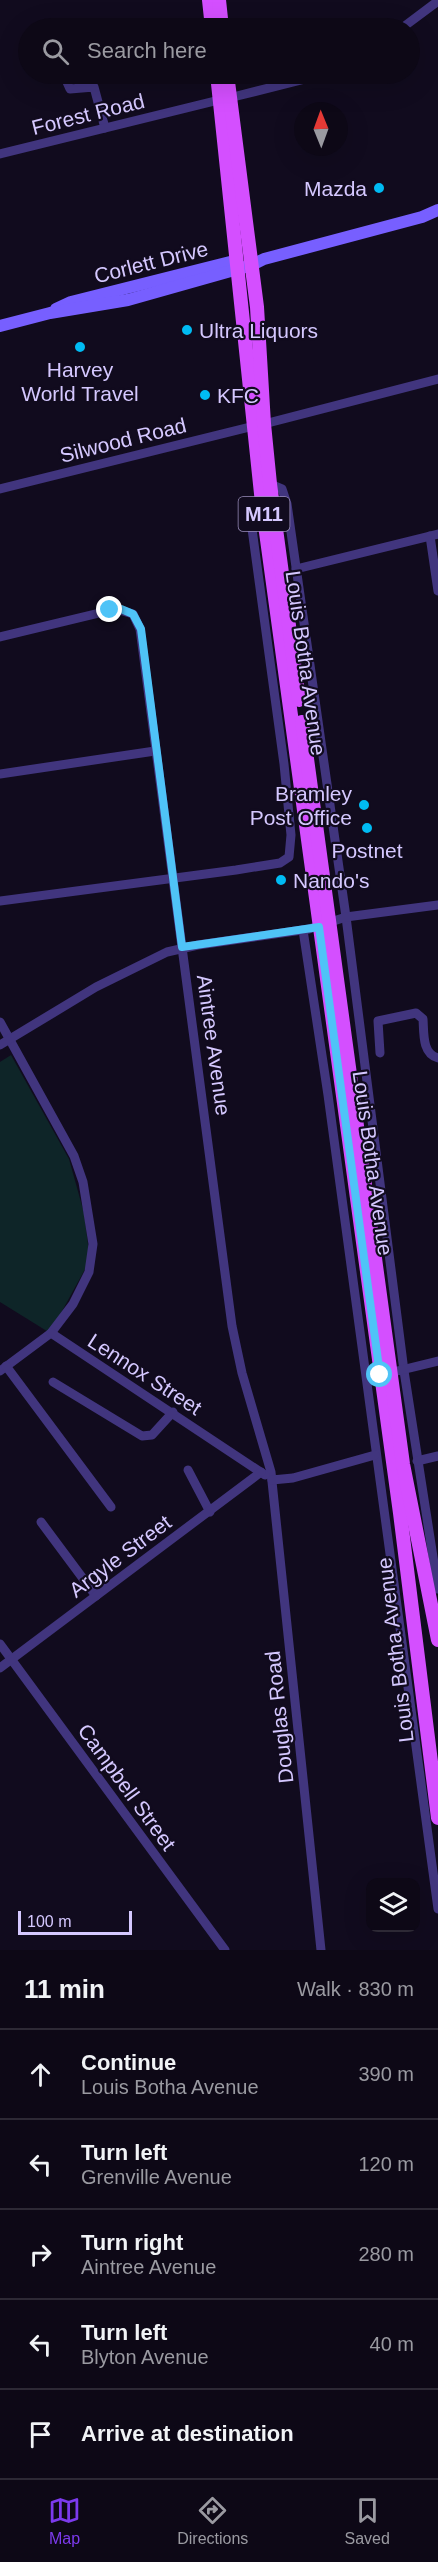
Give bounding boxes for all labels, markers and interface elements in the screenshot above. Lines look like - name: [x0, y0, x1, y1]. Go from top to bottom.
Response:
- search box: [18, 18, 420, 84]
- icon: search: [39, 35, 72, 68]
- text: Search here: [87, 38, 207, 63]
- street label: Forest Road: [29, 89, 147, 139]
- north arrow: [294, 102, 348, 156]
- place label: Mazda: [304, 177, 367, 200]
- marker: Mazda: [372, 181, 386, 195]
- street label: Corlett Drive: [92, 237, 210, 287]
- place label: Ultra Liquors: [199, 319, 318, 342]
- marker: Ultra Liquors: [180, 323, 194, 337]
- marker: Harvey World Travel: [73, 340, 87, 354]
- place label: Harvey World Travel: [21, 358, 139, 405]
- place label: KFC: [217, 384, 259, 407]
- marker: KFC: [198, 388, 212, 402]
- street label: Silwood Road: [57, 413, 189, 467]
- road number: M11: [238, 497, 290, 531]
- street label: Louis Botha Avenue: [282, 569, 330, 757]
- route end: [96, 596, 122, 622]
- place label: Bramley Post Office: [250, 782, 352, 829]
- marker: Bramley Post Office: [357, 798, 371, 812]
- marker: Postnet: [360, 821, 374, 835]
- place label: Postnet: [331, 839, 403, 862]
- place label: Nando's: [293, 869, 369, 892]
- marker: Nando's: [274, 873, 288, 887]
- street label: Aintree Avenue: [193, 973, 235, 1117]
- street label: Louis Botha Avenue: [349, 1069, 397, 1257]
- street label: Lennox Street: [84, 1329, 206, 1419]
- route start: [366, 1361, 392, 1387]
- street label: Argyle Street: [65, 1510, 176, 1602]
- street label: Louis Botha Avenue: [372, 1556, 418, 1744]
- street label: Douglas Road: [261, 1650, 297, 1784]
- street label: Campbell Street: [73, 1719, 181, 1855]
- map controls: [366, 1878, 420, 1932]
- button: layers: [366, 1878, 420, 1932]
- scale bar: [18, 1908, 132, 1936]
- text: 100 m: [27, 1913, 71, 1930]
- text: 11 min: [24, 1974, 105, 2004]
- text: Walk · 830 m: [297, 1978, 414, 2000]
- text: Continue: [81, 2050, 176, 2075]
- icon: ahead: [24, 2058, 57, 2091]
- text: 390 m: [358, 2063, 414, 2085]
- text: Louis Botha Avenue: [81, 2076, 259, 2098]
- text: Turn left: [81, 2140, 167, 2165]
- icon: left: [24, 2148, 57, 2181]
- text: 120 m: [358, 2153, 414, 2175]
- text: Grenville Avenue: [81, 2166, 232, 2188]
- text: Turn right: [81, 2230, 183, 2255]
- icon: right: [24, 2238, 57, 2271]
- text: 280 m: [358, 2243, 414, 2265]
- text: Aintree Avenue: [81, 2256, 216, 2278]
- text: Turn left: [81, 2320, 167, 2345]
- icon: left: [24, 2328, 57, 2361]
- text: 40 m: [370, 2333, 414, 2355]
- text: Blyton Avenue: [81, 2346, 209, 2368]
- icon: arrive: [24, 2418, 57, 2451]
- text: Arrive at destination: [81, 2421, 294, 2446]
- tab: Map: [48, 2494, 81, 2548]
- tab: Directions: [177, 2494, 248, 2548]
- tab: Saved: [345, 2494, 390, 2548]

